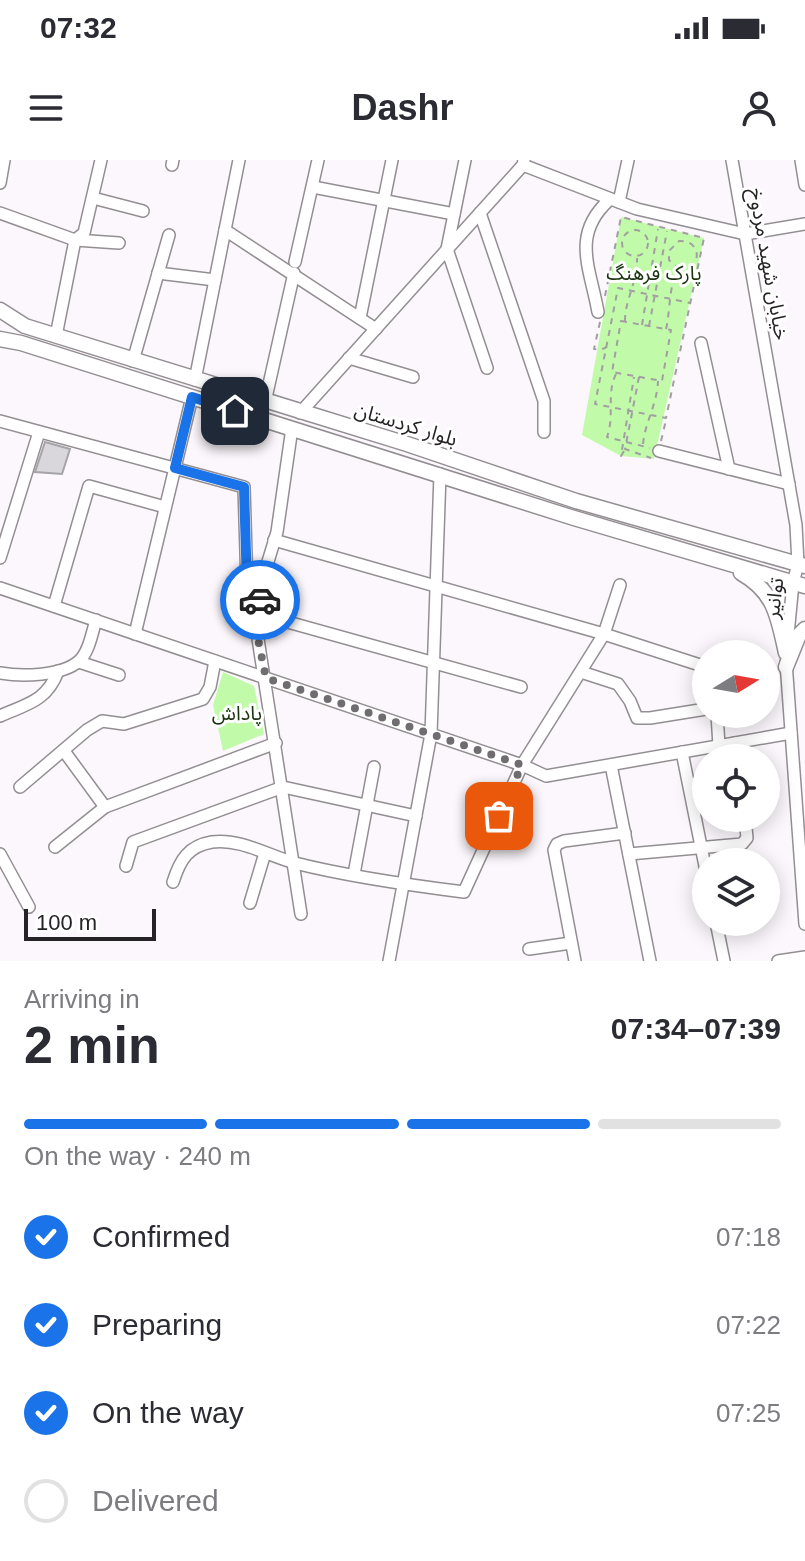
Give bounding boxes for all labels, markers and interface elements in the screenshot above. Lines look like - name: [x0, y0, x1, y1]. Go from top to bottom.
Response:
- text: 07:32: [40, 11, 117, 44]
- icon: menu: [24, 86, 68, 130]
- icon: person: [737, 86, 781, 130]
- text: Dashr: [351, 87, 454, 128]
- street label: خیابان شهید مردوخ: [741, 186, 793, 342]
- park label: پارک فرهنگ: [606, 262, 702, 286]
- pin: [201, 377, 269, 445]
- icon: home: [213, 389, 257, 433]
- street label: بلوار کردستان: [352, 398, 460, 451]
- courier: [220, 560, 300, 640]
- street label: توانیر: [760, 576, 788, 621]
- icon: car: [238, 578, 282, 622]
- north arrow: [692, 640, 780, 728]
- map controls: [692, 640, 780, 936]
- park label: پاداش: [212, 702, 262, 726]
- button: locate: [692, 744, 780, 832]
- pin: [465, 782, 533, 850]
- icon: bag: [477, 794, 521, 838]
- button: layers: [692, 848, 780, 936]
- scale bar: [24, 905, 156, 941]
- text: 100 m: [36, 910, 97, 935]
- text: Arriving in: [24, 984, 140, 1014]
- text: 07:34–07:39: [611, 1012, 781, 1045]
- text: 2 min: [24, 1016, 160, 1074]
- text: On the way · 240 m: [24, 1141, 251, 1171]
- icon: check: [24, 1215, 68, 1259]
- text: Confirmed: [92, 1220, 230, 1253]
- text: 07:18: [716, 1222, 781, 1252]
- icon: check: [24, 1303, 68, 1347]
- text: Preparing: [92, 1308, 222, 1341]
- text: 07:22: [716, 1310, 781, 1340]
- icon: check: [24, 1391, 68, 1435]
- text: On the way: [92, 1396, 244, 1429]
- text: 07:25: [716, 1398, 781, 1428]
- text: Delivered: [92, 1484, 219, 1517]

